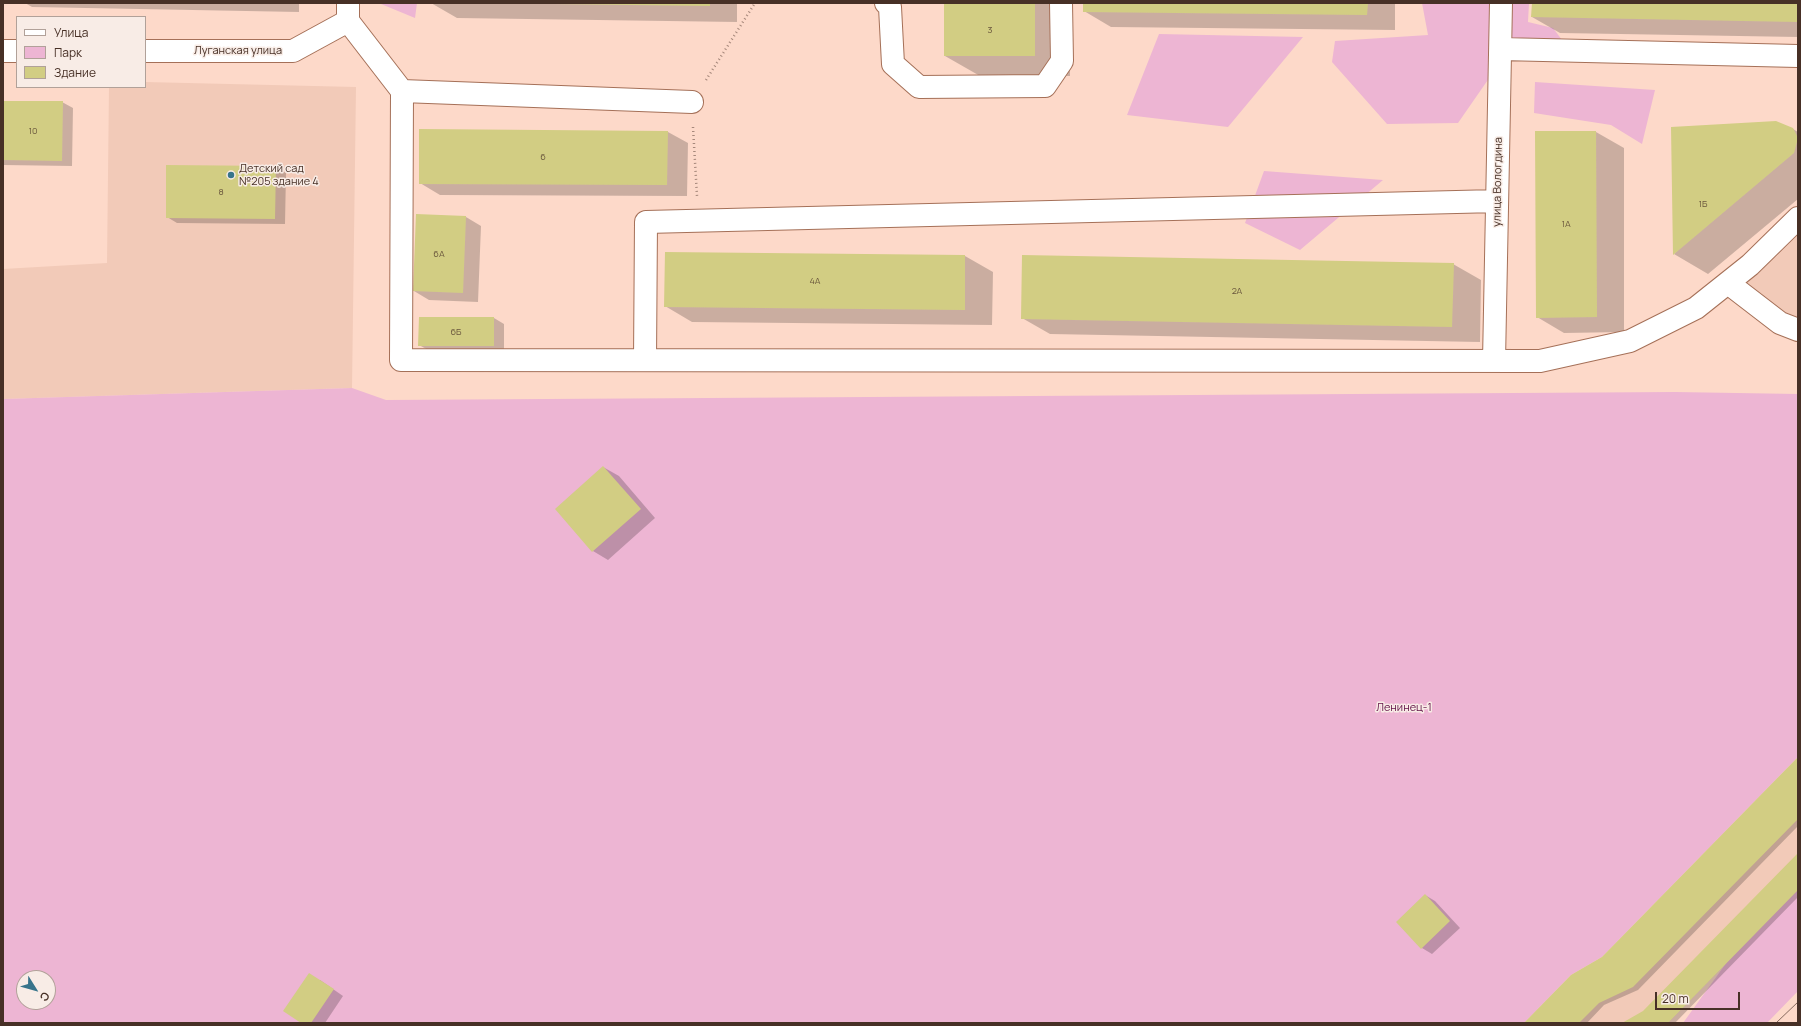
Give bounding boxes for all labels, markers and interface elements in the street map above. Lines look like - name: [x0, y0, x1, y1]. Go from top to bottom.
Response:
- legend: [16, 16, 146, 88]
- text: Улица: [54, 24, 88, 41]
- house number: 3: [988, 25, 992, 35]
- text: Парк: [54, 44, 82, 61]
- street label: Луганская улица: [194, 44, 282, 58]
- text: Здание: [54, 64, 96, 81]
- house number: 10: [29, 126, 37, 136]
- street label: улица Вологдина: [1491, 137, 1505, 227]
- house number: 6: [540, 152, 546, 162]
- place label: Детский сад №205 здание 4: [239, 162, 319, 188]
- marker: Детский сад №205 здание 4: [226, 170, 236, 180]
- house number: 8: [218, 187, 224, 197]
- house number: 1Б: [1699, 199, 1707, 209]
- house number: 1А: [1561, 219, 1571, 229]
- house number: 6А: [433, 249, 445, 259]
- house number: 4А: [809, 276, 821, 286]
- house number: 2А: [1232, 286, 1242, 296]
- house number: 6Б: [450, 327, 462, 337]
- park label: Ленинец-1: [1376, 701, 1432, 715]
- north arrow: [16, 970, 56, 1010]
- scale bar: [1657, 984, 1742, 1010]
- text: С: [37, 989, 54, 1005]
- text: 20 m: [1662, 990, 1689, 1007]

